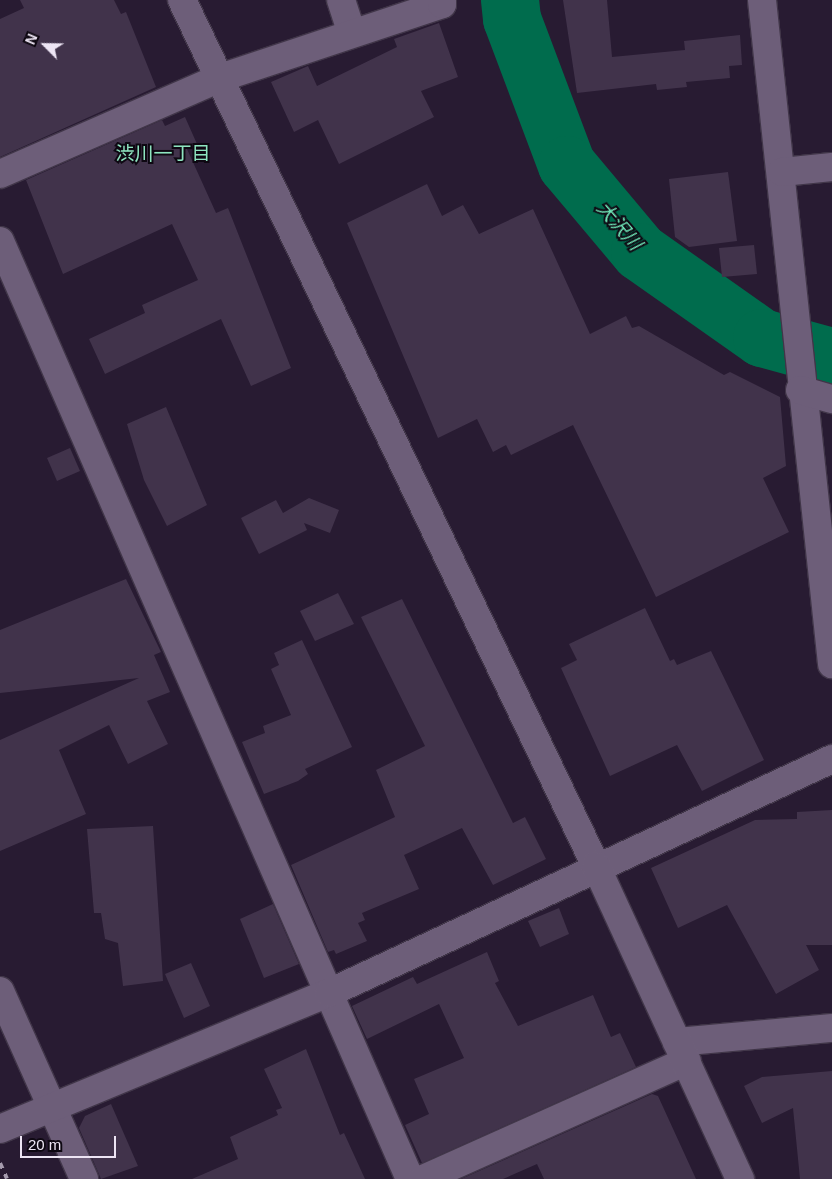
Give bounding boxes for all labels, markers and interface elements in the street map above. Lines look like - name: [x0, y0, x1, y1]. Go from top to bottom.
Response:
- north arrow: [20, 20, 70, 70]
- text: N: [22, 31, 41, 47]
- district label: 渋川一丁目: [116, 143, 210, 165]
- water label: 大沢川: [592, 197, 646, 255]
- scale bar: [22, 1126, 119, 1158]
- text: 20 m: [28, 1136, 61, 1153]

